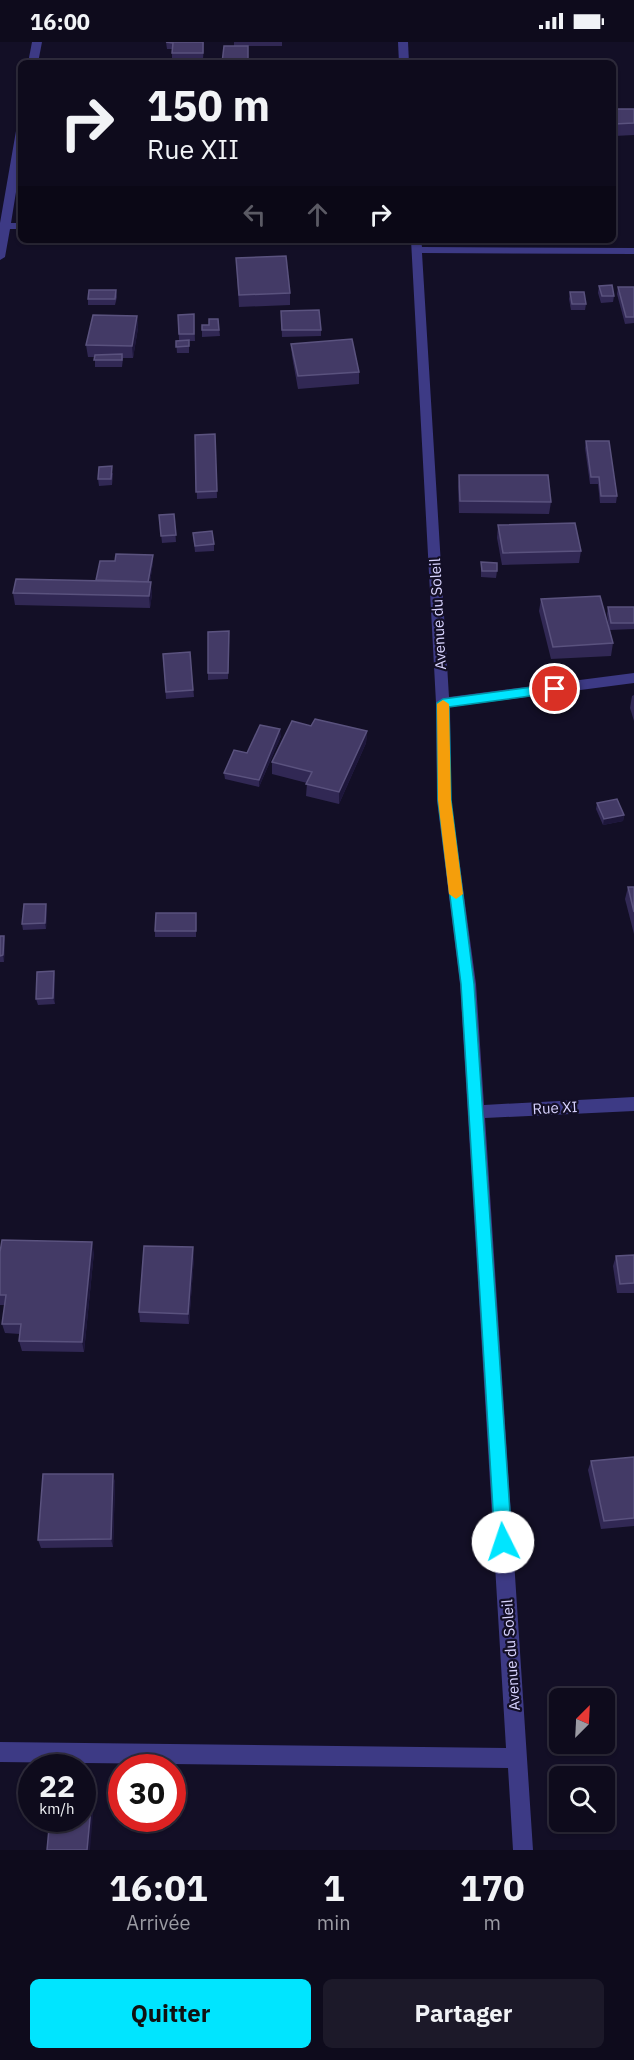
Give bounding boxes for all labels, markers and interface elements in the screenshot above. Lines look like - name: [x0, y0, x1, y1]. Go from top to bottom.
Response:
- text: 16:00: [30, 7, 90, 36]
- text: 150 m: [147, 78, 270, 133]
- icon: right: [48, 84, 126, 162]
- text: Rue XII: [147, 131, 239, 166]
- icon: left: [238, 198, 271, 231]
- icon: ahead: [301, 198, 334, 231]
- icon: right: [364, 198, 397, 231]
- street label: Avenue du Soleil: [425, 558, 450, 670]
- pin: [529, 663, 580, 714]
- icon: arrive: [538, 672, 571, 705]
- street label: Rue XI: [532, 1097, 578, 1118]
- position arrow: [471, 1510, 535, 1574]
- street label: Avenue du Soleil: [497, 1599, 524, 1711]
- north arrow: [549, 1688, 615, 1754]
- map controls: [549, 1688, 615, 1832]
- speed limit sign: 30: [108, 1754, 186, 1832]
- text: 22: [39, 1766, 75, 1805]
- button: search: [549, 1766, 615, 1832]
- text: km/h: [39, 1799, 75, 1818]
- text: 16:01: [109, 1864, 208, 1911]
- text: 1: [323, 1864, 345, 1911]
- text: 170: [460, 1864, 525, 1911]
- text: Arrivée: [126, 1909, 190, 1936]
- text: min: [317, 1909, 351, 1936]
- text: m: [484, 1909, 501, 1936]
- button: Quitter: [30, 1979, 311, 2048]
- button: Partager: [323, 1979, 604, 2048]

